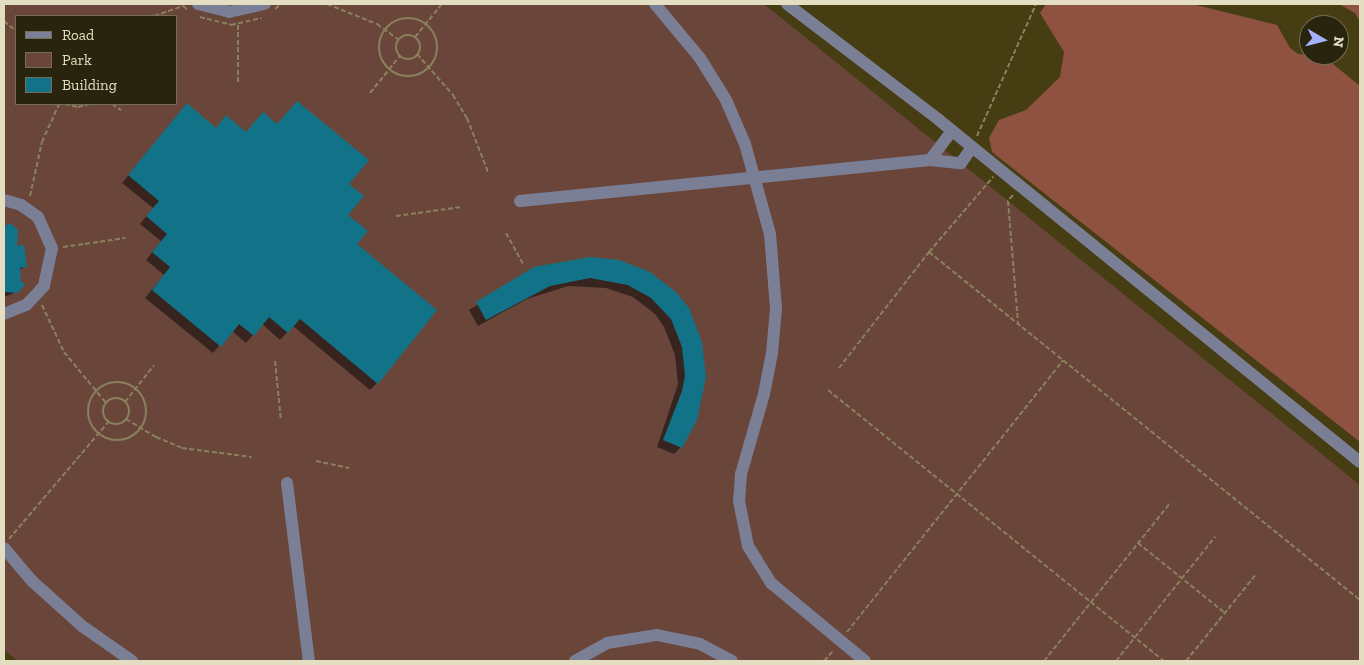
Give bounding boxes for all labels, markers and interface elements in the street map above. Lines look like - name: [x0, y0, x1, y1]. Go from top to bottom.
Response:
- legend: [15, 15, 178, 105]
- north arrow: [1299, 15, 1349, 65]
- text: Road: [62, 26, 94, 44]
- text: N: [1329, 36, 1348, 48]
- text: Park: [62, 51, 92, 69]
- text: Building: [62, 76, 117, 94]

